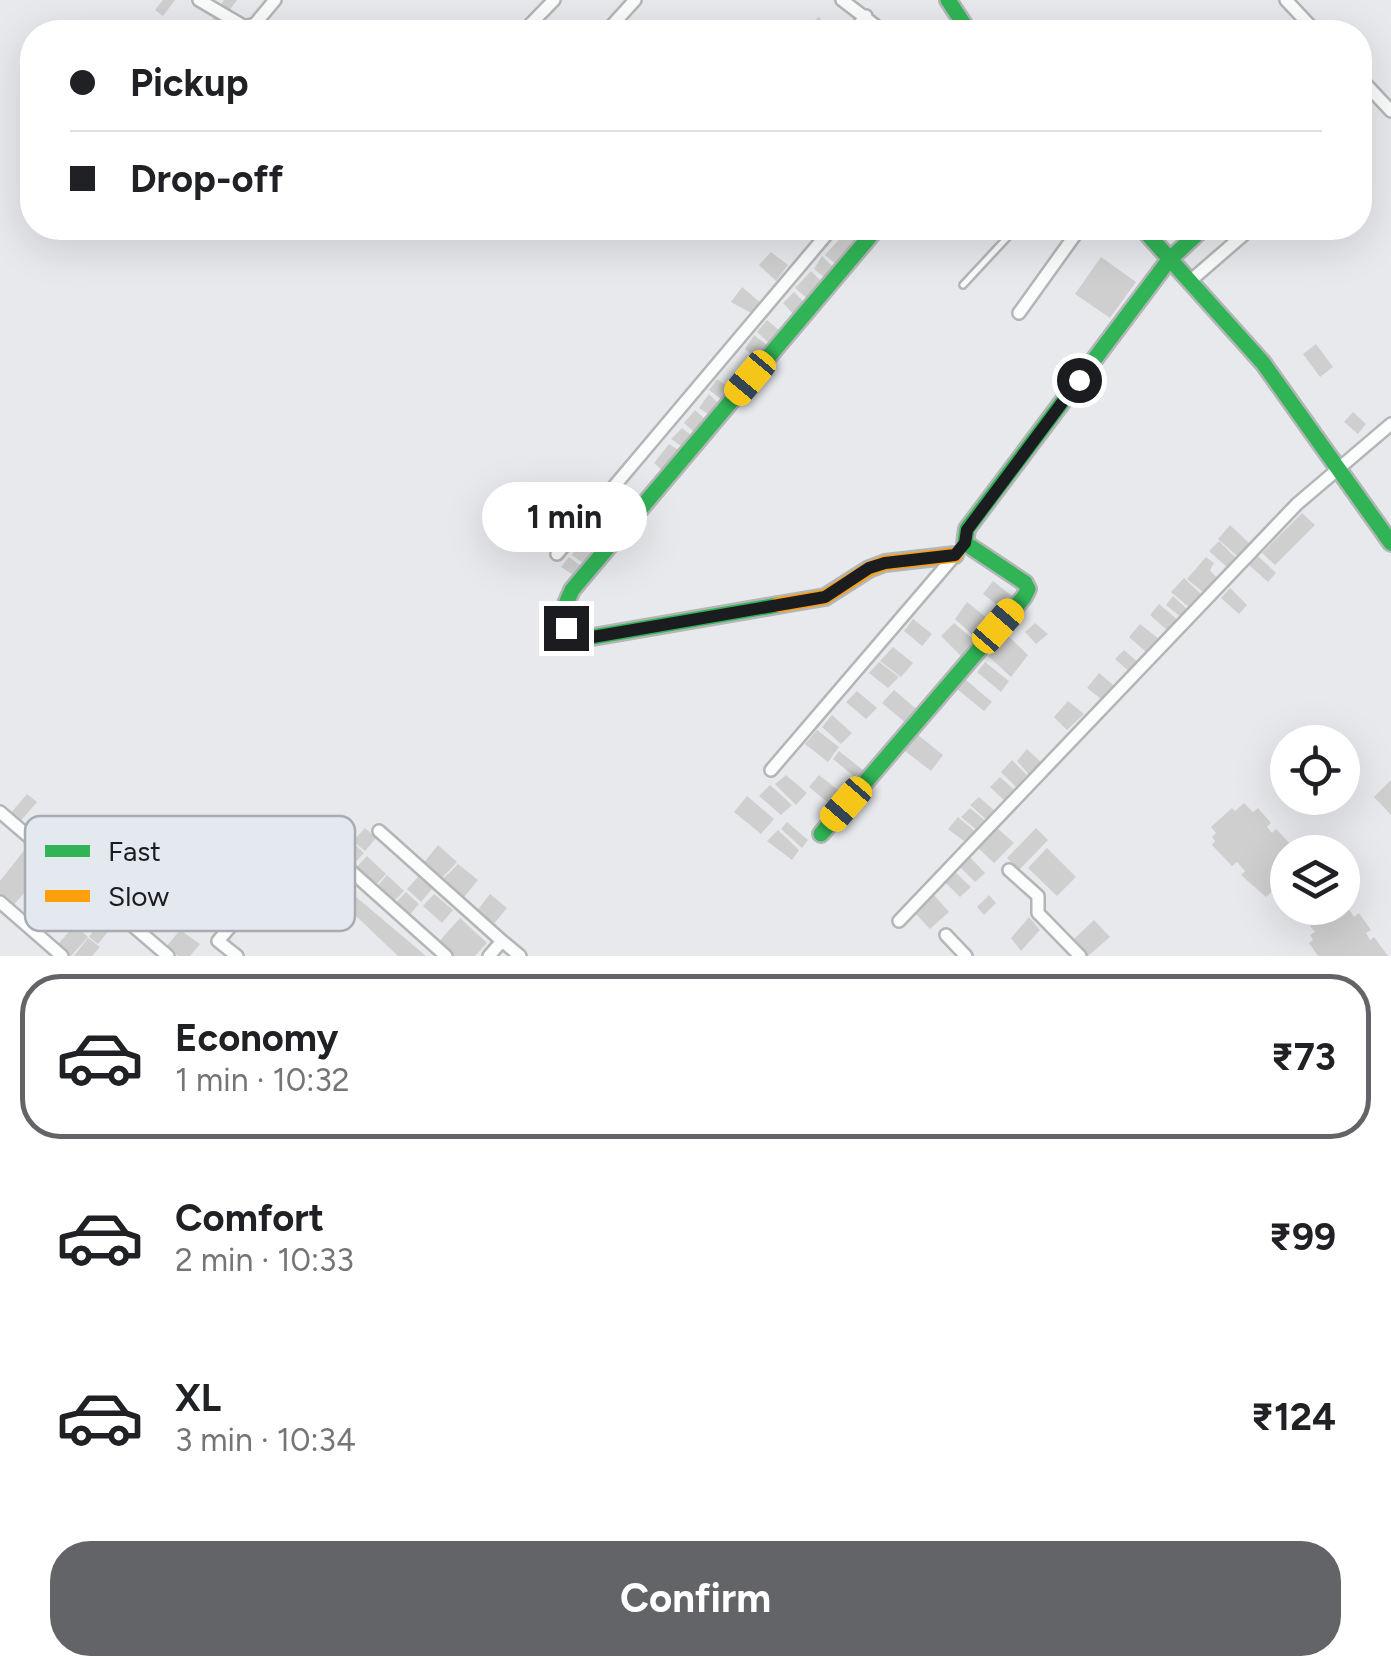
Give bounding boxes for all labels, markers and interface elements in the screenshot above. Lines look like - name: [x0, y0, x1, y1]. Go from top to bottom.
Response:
- text: Pickup: [130, 60, 248, 106]
- text: Drop-off: [130, 156, 283, 202]
- car: [719, 345, 781, 411]
- route start: [1057, 358, 1102, 403]
- callout: 1 min: [484, 483, 648, 553]
- text: 1 min: [527, 498, 602, 536]
- car: [967, 594, 1029, 658]
- route end: [544, 606, 589, 651]
- map controls: [1270, 725, 1360, 925]
- button: locate: [1270, 725, 1360, 815]
- car: [815, 772, 877, 836]
- legend: [25, 816, 355, 931]
- text: Fast: [108, 834, 161, 868]
- button: layers: [1270, 835, 1360, 925]
- text: Slow: [108, 879, 169, 913]
- icon: car: [55, 1012, 145, 1102]
- text: Economy: [175, 1015, 338, 1061]
- text: ₹73: [1271, 1034, 1336, 1080]
- text: 1 min · 10:32: [175, 1061, 350, 1099]
- icon: car: [55, 1192, 145, 1282]
- text: Comfort: [175, 1195, 324, 1241]
- text: ₹99: [1269, 1214, 1336, 1260]
- text: 2 min · 10:33: [175, 1241, 354, 1279]
- icon: car: [55, 1372, 145, 1462]
- text: XL: [175, 1375, 221, 1421]
- text: ₹124: [1251, 1394, 1336, 1440]
- text: 3 min · 10:34: [175, 1421, 356, 1459]
- button: Confirm: [50, 1541, 1341, 1656]

